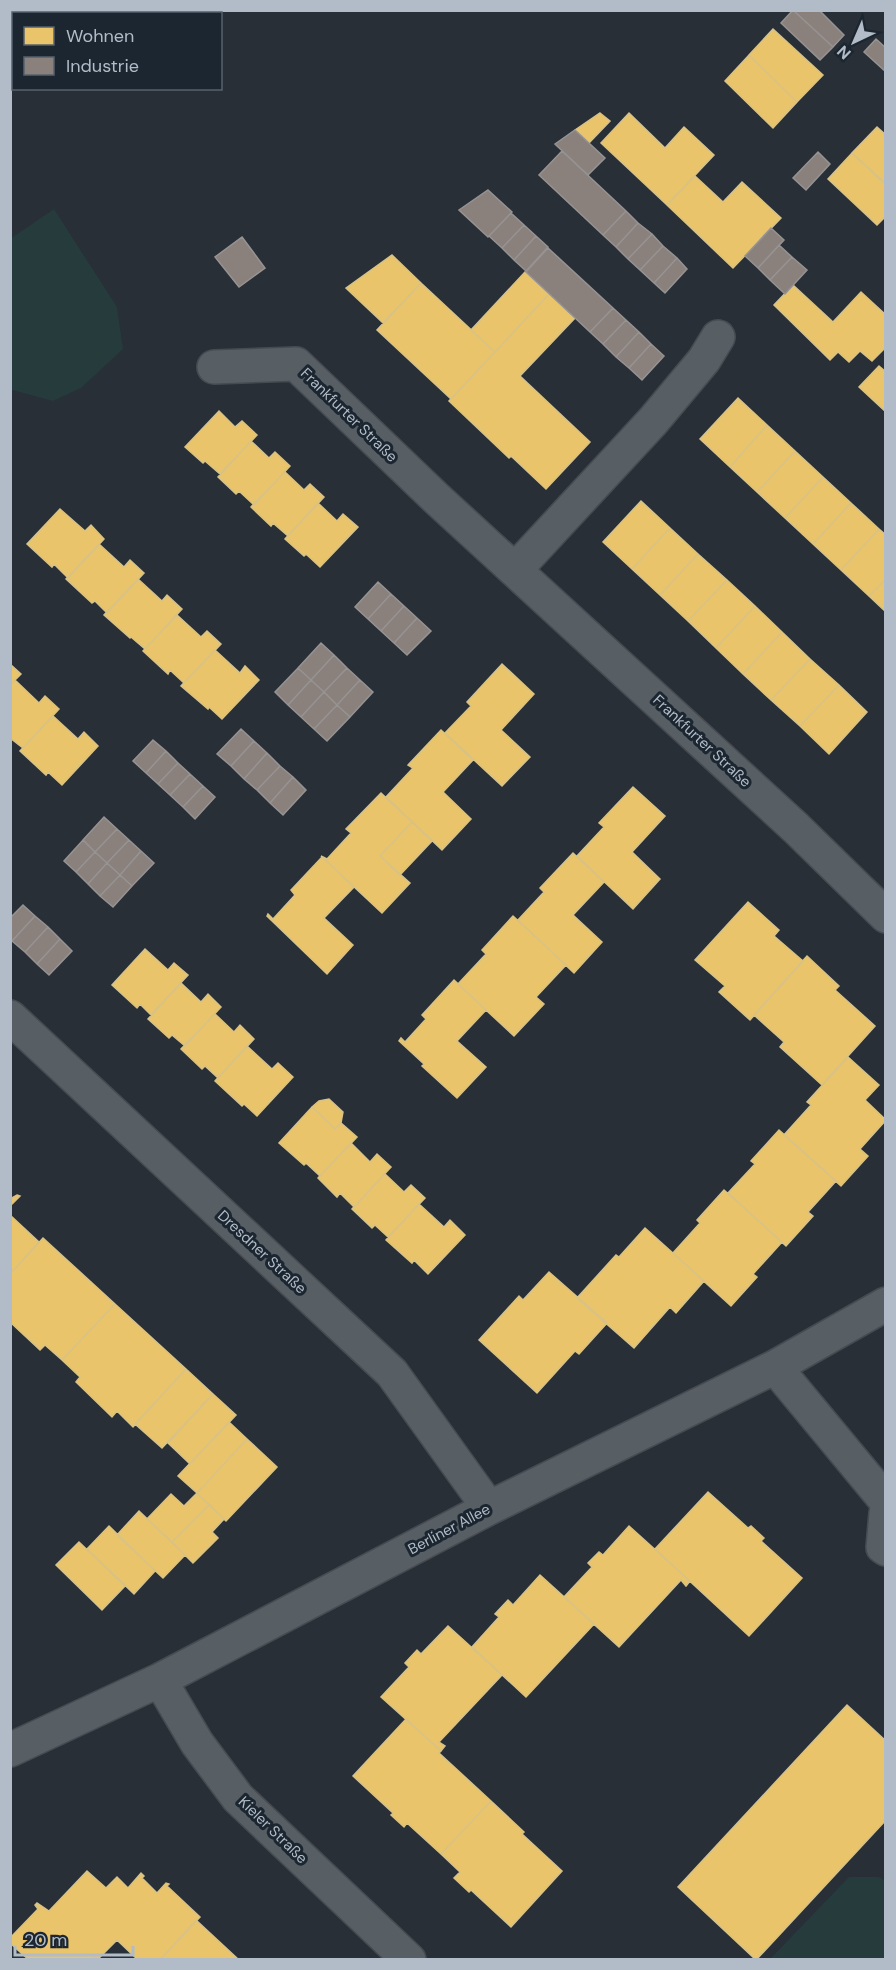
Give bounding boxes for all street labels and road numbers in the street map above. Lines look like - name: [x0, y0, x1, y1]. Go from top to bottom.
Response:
- street label: Frankfurter Straße: [296, 364, 402, 466]
- street label: Frankfurter Straße: [649, 690, 755, 792]
- street label: Dresdner Straße: [213, 1206, 311, 1298]
- street label: Berliner Allee: [404, 1499, 494, 1559]
- street label: Kieler Straße: [234, 1792, 312, 1868]

